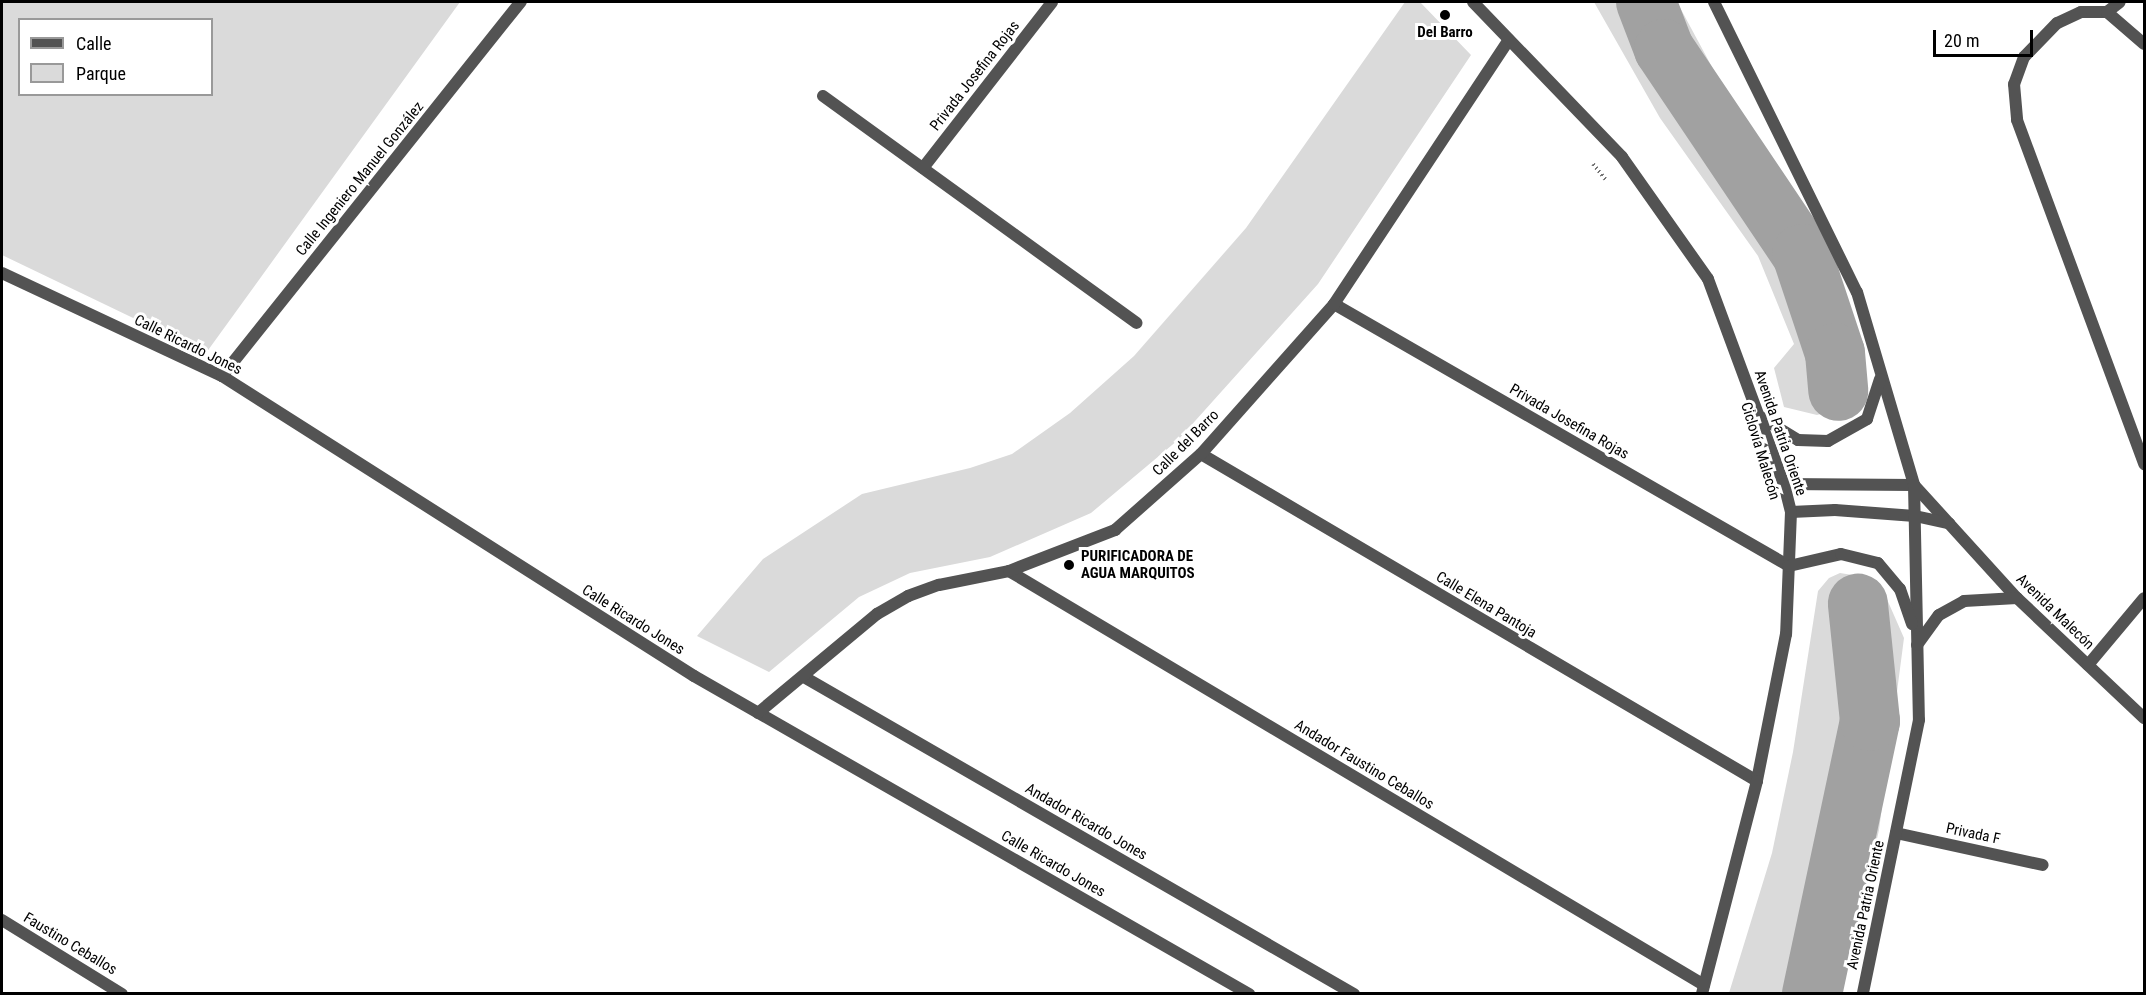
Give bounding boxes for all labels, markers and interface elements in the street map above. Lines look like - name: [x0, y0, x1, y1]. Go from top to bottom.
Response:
- marker: Del Barro: [1438, 8, 1452, 22]
- street label: Privada Josefina Rojas: [926, 17, 1024, 135]
- legend: [18, 18, 213, 96]
- scale bar: [1936, 18, 2036, 56]
- place label: Del Barro: [1417, 24, 1473, 42]
- text: 20 m: [1944, 30, 1979, 51]
- text: Calle: [76, 33, 112, 54]
- text: Parque: [76, 63, 126, 84]
- street label: Calle Ingeniero Manuel González: [292, 98, 428, 260]
- street label: Calle Ricardo Jones: [131, 311, 245, 379]
- street label: Avenida Patria Oriente: [1750, 368, 1810, 498]
- street label: Privada Josefina Rojas: [1506, 381, 1632, 463]
- street label: Ciclovía Malecón: [1737, 400, 1783, 502]
- street label: Calle del Barro: [1149, 406, 1223, 480]
- place label: PURIFICADORA DE AGUA MARQUITOS: [1081, 547, 1195, 582]
- marker: PURIFICADORA DE AGUA MARQUITOS: [1062, 558, 1076, 572]
- street label: Calle Elena Pantoja: [1433, 568, 1539, 642]
- street label: Avenida Malecón: [2012, 570, 2098, 654]
- street label: Calle Ricardo Jones: [578, 581, 688, 659]
- street label: Andador Faustino Ceballos: [1291, 716, 1437, 814]
- street label: Andador Ricardo Jones: [1022, 780, 1150, 864]
- street label: Privada F: [1944, 819, 2002, 849]
- street label: Calle Ricardo Jones: [998, 827, 1108, 901]
- street label: Avenida Patria Oriente: [1844, 839, 1888, 971]
- street label: Faustino Ceballos: [20, 909, 120, 979]

